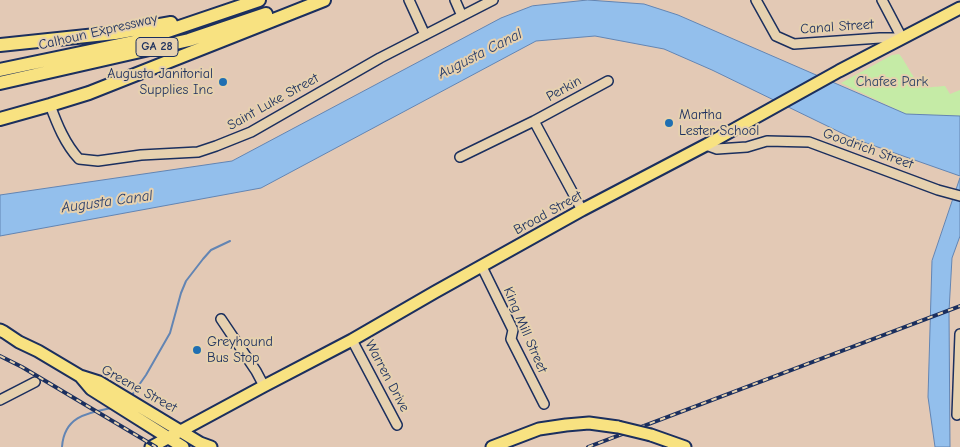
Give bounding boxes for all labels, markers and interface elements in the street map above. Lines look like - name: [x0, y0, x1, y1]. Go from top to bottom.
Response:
- street label: Calhoun Expressway: [37, 10, 159, 54]
- street label: Canal Street: [800, 16, 874, 38]
- water label: Augusta Canal: [435, 25, 525, 83]
- road number: GA 28: [136, 38, 178, 56]
- place label: Augusta Janitorial Supplies Inc: [107, 66, 213, 98]
- street label: Saint Luke Street: [224, 70, 322, 134]
- street label: Perkin: [544, 73, 584, 105]
- park label: Chafee Park: [856, 74, 928, 90]
- marker: Augusta Janitorial Supplies Inc: [217, 76, 229, 88]
- place label: Martha Lester School: [679, 107, 759, 140]
- marker: Martha Lester School: [663, 117, 675, 129]
- street label: Goodrich Street: [821, 125, 915, 173]
- water label: Augusta Canal: [60, 187, 154, 217]
- street label: Broad Street: [511, 187, 585, 239]
- street label: King Mill Street: [499, 285, 551, 375]
- place label: Greyhound Bus Stop: [207, 334, 273, 367]
- street label: Warren Drive: [361, 337, 413, 415]
- marker: Greyhound Bus Stop: [191, 344, 203, 356]
- street label: Greene Street: [98, 361, 180, 417]

